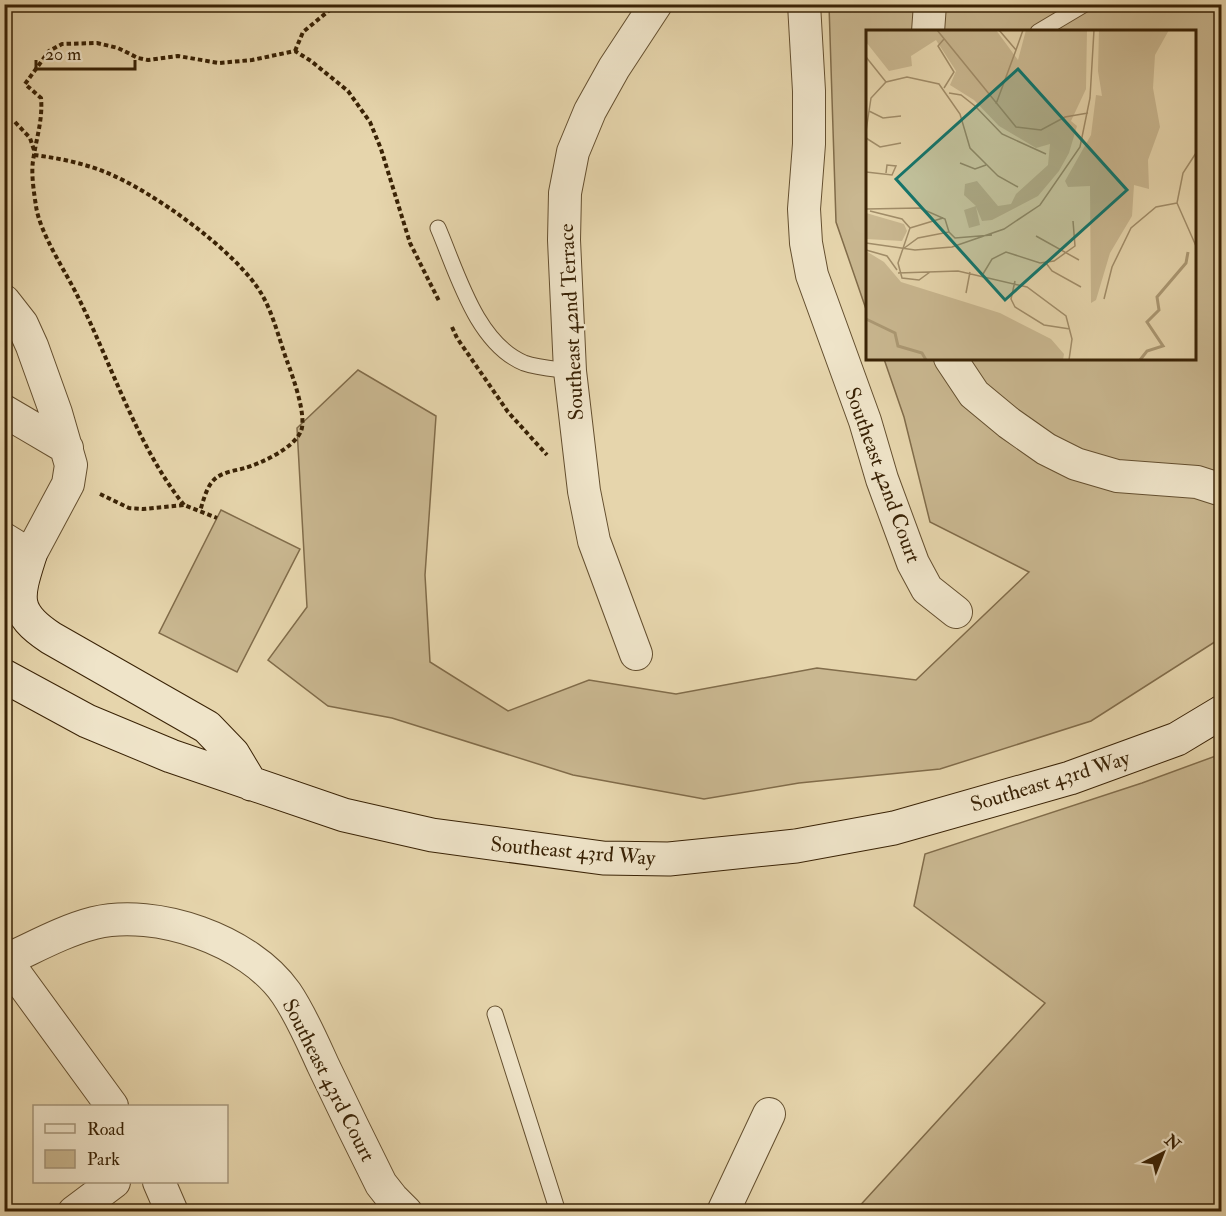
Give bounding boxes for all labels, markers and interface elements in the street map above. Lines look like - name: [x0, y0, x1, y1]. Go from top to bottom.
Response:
- inset map: [866, 30, 1196, 360]
- scale bar: [36, 33, 135, 71]
- text: 20 m: [45, 43, 81, 66]
- street label: Southeast 42nd Terrace: [553, 223, 590, 421]
- street label: Southeast 42nd Court: [838, 384, 927, 567]
- street label: Southeast 43rd Way: [967, 744, 1134, 819]
- street label: Southeast 43rd Way: [489, 831, 657, 872]
- street label: Southeast 43rd Court: [276, 994, 381, 1166]
- legend: [33, 1105, 228, 1183]
- text: Road: [87, 1118, 125, 1141]
- north arrow: [1133, 1123, 1193, 1183]
- text: N: [1160, 1130, 1185, 1155]
- text: Park: [87, 1148, 120, 1171]

